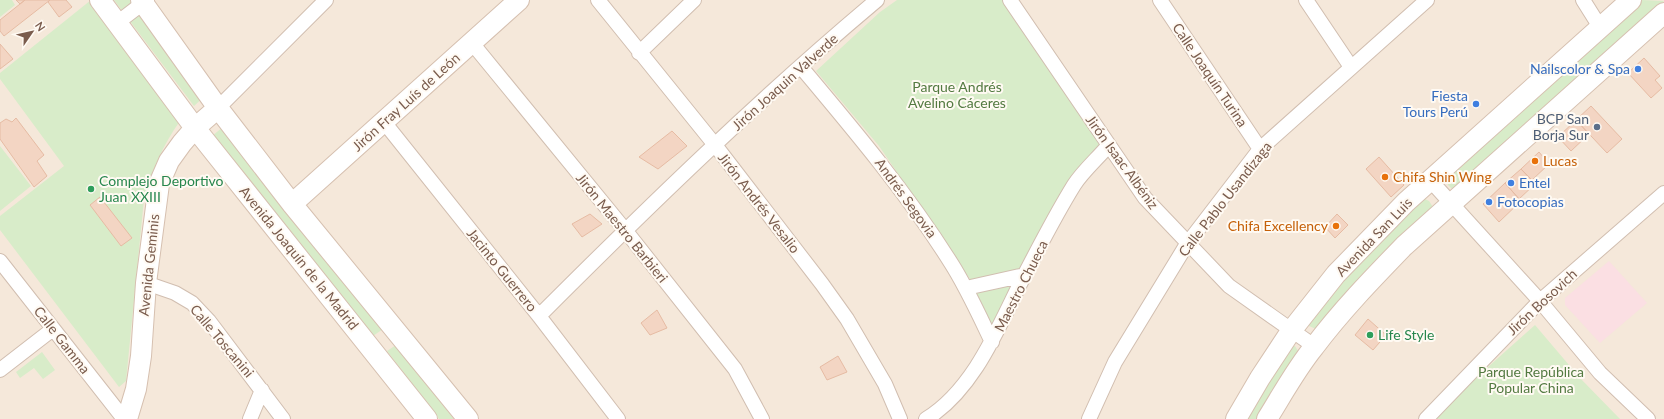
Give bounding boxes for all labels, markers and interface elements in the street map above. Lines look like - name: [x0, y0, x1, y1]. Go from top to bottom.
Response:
- north arrow: [12, 12, 52, 52]
- text: N: [33, 19, 48, 33]
- street label: Calle Joaquín Turina: [1169, 19, 1252, 130]
- street label: Jirón Joaquin Valverde: [728, 30, 841, 134]
- street label: Jirón Fray Luís de León: [348, 49, 463, 154]
- place label: Nailscolor & Spa: [1530, 60, 1630, 77]
- marker: Nailscolor & Spa: [1633, 64, 1643, 74]
- park label: Parque Andrés Avelino Cáceres: [908, 78, 1006, 111]
- place label: Fiesta Tours Perú: [1403, 87, 1468, 120]
- marker: Fiesta Tours Perú: [1471, 99, 1481, 109]
- place label: BCP San Borja Sur: [1533, 110, 1589, 143]
- street label: Jirón Isaac Albéniz: [1083, 111, 1162, 212]
- marker: BCP San Borja Sur: [1592, 122, 1602, 132]
- street label: Calle Pablo Usandizaga: [1174, 138, 1275, 260]
- street label: Jirón Andrés Vesalio: [715, 149, 804, 256]
- place label: Lucas: [1543, 152, 1577, 169]
- street label: Andrés Segovia: [872, 155, 941, 241]
- marker: Lucas: [1530, 156, 1540, 166]
- place label: Chifa Shin Wing: [1393, 168, 1492, 185]
- street label: Jirón Maestro Barbieri: [573, 170, 672, 286]
- place label: Complejo Deportivo Juan XXIII: [99, 172, 224, 205]
- marker: Chifa Shin Wing: [1380, 172, 1390, 182]
- place label: Entel: [1519, 174, 1550, 191]
- marker: Entel: [1506, 178, 1516, 188]
- street label: Avenida Joaquín de la Madrid: [236, 182, 363, 333]
- marker: Complejo Deportivo Juan XXIII: [86, 184, 96, 194]
- place label: Fotocopias: [1497, 193, 1564, 210]
- street label: Avenida San Luis: [1332, 194, 1415, 280]
- marker: Fotocopias: [1484, 197, 1494, 207]
- street label: Avenida Geminis: [135, 213, 162, 317]
- place label: Chifa Excellency: [1228, 217, 1329, 234]
- marker: Chifa Excellency: [1331, 221, 1341, 231]
- street label: Jacinto Guerrero: [464, 225, 541, 315]
- street label: Maestro Chueca: [990, 237, 1051, 334]
- street label: Jirón Bosovich: [1503, 265, 1580, 338]
- street label: Calle Toscanini: [187, 301, 258, 381]
- street label: Calle Gamma: [31, 303, 94, 377]
- place label: Life Style: [1378, 326, 1434, 343]
- marker: Life Style: [1365, 330, 1375, 340]
- park label: Parque República Popular China: [1478, 363, 1584, 396]

